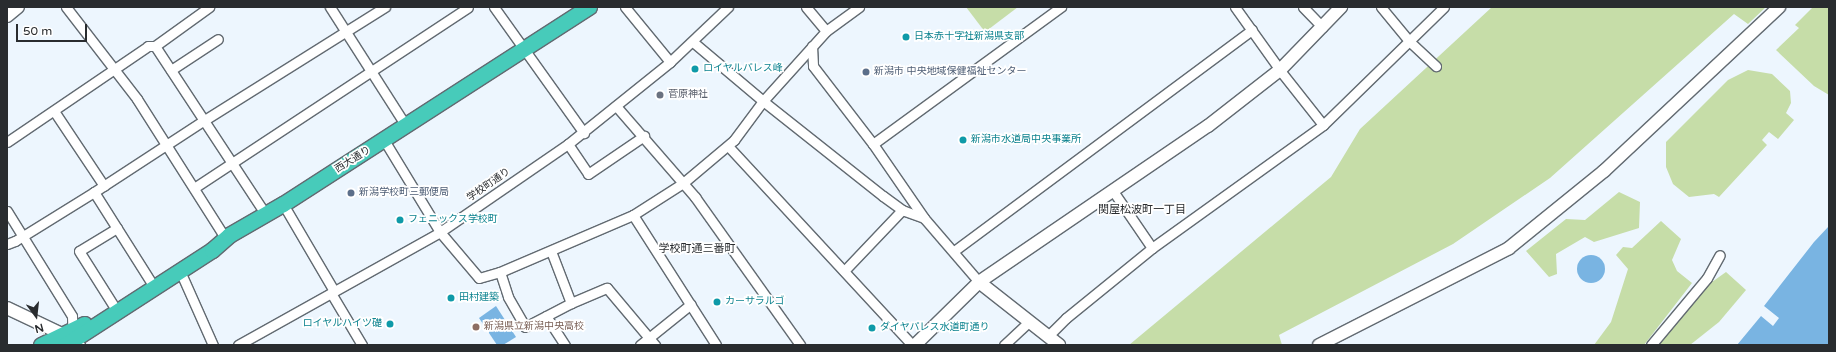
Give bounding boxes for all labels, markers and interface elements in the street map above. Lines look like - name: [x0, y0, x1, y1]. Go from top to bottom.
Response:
- scale bar: [18, 16, 89, 42]
- text: 50 m: [23, 24, 52, 38]
- place label: 日本赤十字社新潟県支部: [914, 31, 1024, 43]
- marker: 日本赤十字社新潟県支部: [901, 32, 911, 42]
- place label: ロイヤルパレス峰: [703, 63, 783, 75]
- marker: ロイヤルパレス峰: [690, 64, 700, 74]
- place label: 新潟市 中央地域保健福祉センター: [874, 66, 1027, 78]
- marker: 新潟市 中央地域保健福祉センター: [861, 67, 871, 77]
- place label: 菅原神社: [668, 89, 708, 101]
- marker: 菅原神社: [655, 90, 665, 100]
- place label: 新潟市水道局中央事業所: [971, 134, 1081, 146]
- marker: 新潟市水道局中央事業所: [958, 135, 968, 145]
- street label: 西大通り: [333, 144, 373, 176]
- street label: 学校町通り: [465, 166, 513, 204]
- place label: 新潟学校町三郵便局: [359, 187, 449, 199]
- marker: 新潟学校町三郵便局: [346, 188, 356, 198]
- district label: 関屋松波町一丁目: [1098, 203, 1186, 217]
- place label: フェニックス学校町: [408, 214, 498, 226]
- marker: フェニックス学校町: [395, 215, 405, 225]
- district label: 学校町通三番町: [659, 242, 735, 256]
- place label: 田村建築: [459, 292, 499, 304]
- marker: 田村建築: [446, 293, 456, 303]
- north arrow: [16, 296, 56, 336]
- place label: カーサラルゴ: [725, 296, 785, 308]
- marker: カーサラルゴ: [712, 297, 722, 307]
- place label: ロイヤルハイツ礎: [302, 318, 382, 330]
- marker: ロイヤルハイツ礎: [385, 319, 395, 329]
- text: N: [33, 321, 45, 335]
- place label: 新潟県立新潟中央高校: [484, 321, 584, 333]
- marker: 新潟県立新潟中央高校: [471, 322, 481, 332]
- place label: ダイヤパレス水道町通り: [880, 322, 990, 334]
- marker: ダイヤパレス水道町通り: [867, 323, 877, 333]

